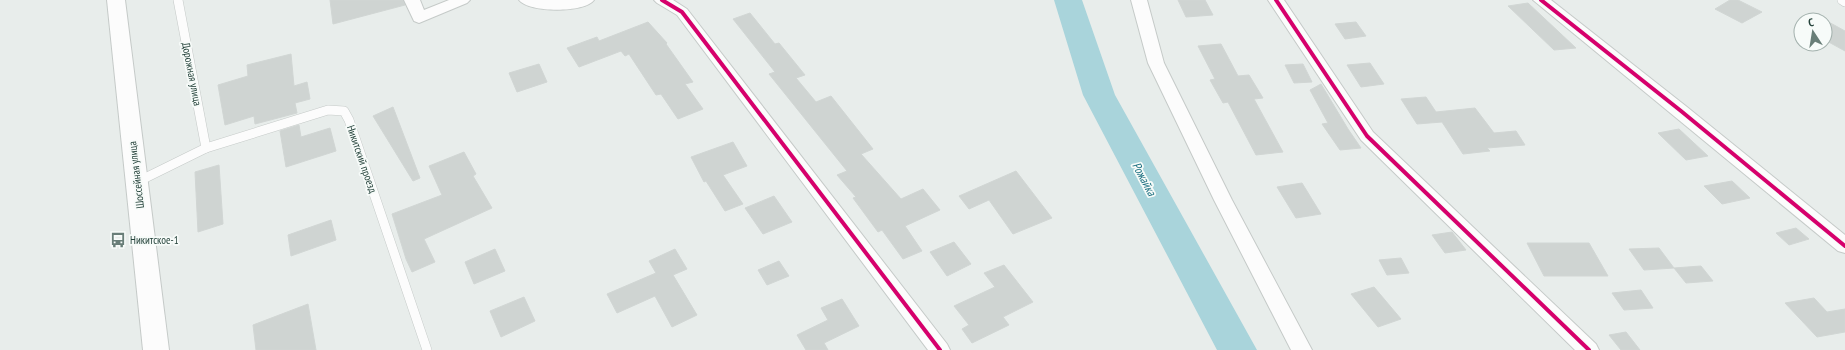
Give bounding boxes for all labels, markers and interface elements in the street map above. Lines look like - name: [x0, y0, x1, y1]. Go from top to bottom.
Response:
- north arrow: [1793, 12, 1833, 52]
- text: С: [1807, 15, 1815, 30]
- street label: Дорожная улица: [179, 41, 205, 107]
- street label: Никитский проезд: [344, 123, 380, 195]
- street label: Шоссейная улица: [125, 141, 147, 209]
- water label: Рожайка: [1129, 159, 1160, 199]
- bus stop icon: Никитское-1: [109, 231, 127, 249]
- place label: Никитское-1: [130, 233, 179, 247]

